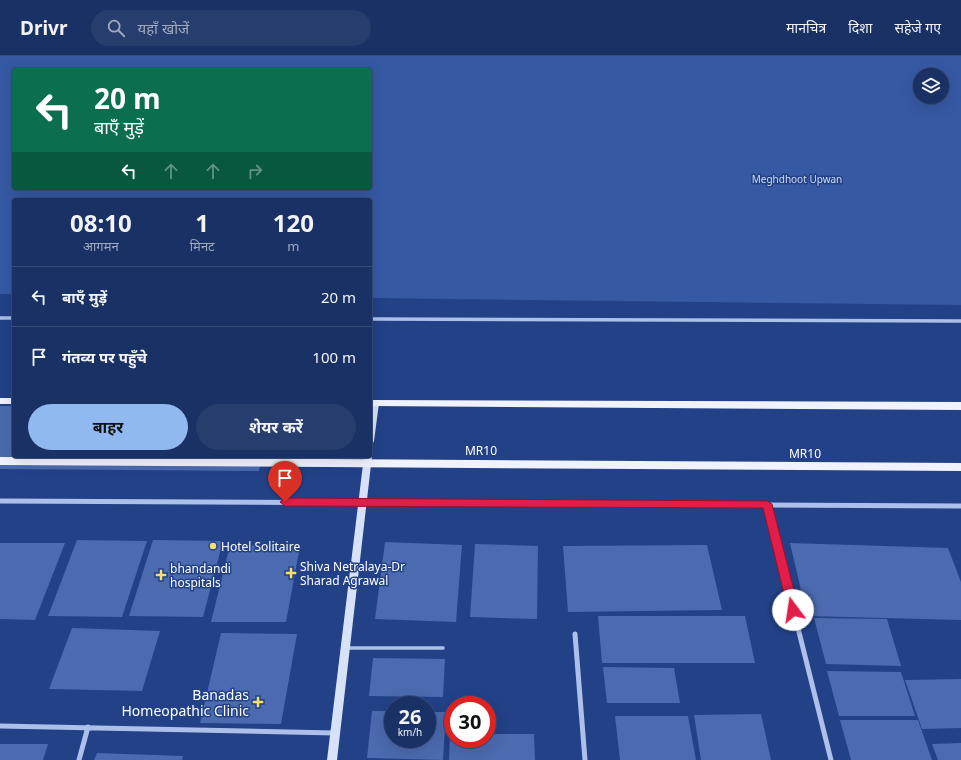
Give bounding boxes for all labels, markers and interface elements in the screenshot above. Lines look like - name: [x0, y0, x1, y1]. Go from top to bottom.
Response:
- search box: [91, 10, 371, 46]
- text: Drivr: [20, 15, 67, 41]
- icon: search: [105, 17, 127, 39]
- text: यहाँ खोजें: [137, 18, 189, 38]
- text: मानचित्र: [786, 18, 826, 37]
- text: दिशा: [848, 18, 872, 37]
- text: सहेजे गए: [894, 18, 941, 37]
- map controls: [913, 68, 949, 104]
- button: layers: [913, 68, 949, 104]
- text: 20 m: [94, 79, 161, 117]
- icon: left: [28, 84, 80, 136]
- text: बाएँ मुड़ें: [94, 115, 144, 139]
- icon: left: [118, 160, 140, 182]
- icon: ahead: [160, 160, 182, 182]
- icon: ahead: [202, 160, 224, 182]
- icon: right: [244, 160, 266, 182]
- park label: Meghdhoot Upwan: [752, 172, 842, 186]
- text: 08:10: [70, 206, 132, 239]
- text: 1: [195, 206, 209, 239]
- text: 120: [273, 206, 314, 239]
- text: आगमन: [83, 237, 119, 255]
- text: मिनट: [190, 237, 215, 255]
- text: m: [287, 237, 299, 255]
- icon: left: [28, 286, 50, 308]
- text: बाएँ मुड़ें: [62, 287, 107, 307]
- text: 20 m: [321, 287, 356, 307]
- icon: arrive: [28, 346, 50, 368]
- text: गंतव्य पर पहुँचे: [62, 347, 147, 367]
- text: 100 m: [312, 347, 356, 367]
- button: बाहर: [28, 404, 188, 450]
- button: शेयर करें: [196, 404, 356, 450]
- street label: MR10: [465, 442, 497, 459]
- street label: MR10: [789, 445, 821, 462]
- pin: [268, 461, 302, 502]
- icon: arrive: [274, 467, 296, 489]
- place label: Hotel Solitaire: [221, 538, 300, 555]
- marker: Hotel Solitaire: [208, 541, 218, 551]
- place label: Shiva Netralaya-Dr Sharad Agrawal: [300, 558, 405, 589]
- place label: bhandandi hospitals: [170, 560, 231, 591]
- marker: Shiva Netralaya-Dr Sharad Agrawal: [285, 567, 297, 579]
- marker: bhandandi hospitals: [155, 569, 167, 581]
- position arrow: [772, 589, 814, 631]
- place label: Banadas Homeopathic Clinic: [122, 685, 249, 720]
- marker: Banadas Homeopathic Clinic: [252, 696, 264, 708]
- speed limit sign: 30: [444, 696, 496, 748]
- text: 26: [399, 703, 421, 730]
- text: km/h: [398, 725, 422, 739]

